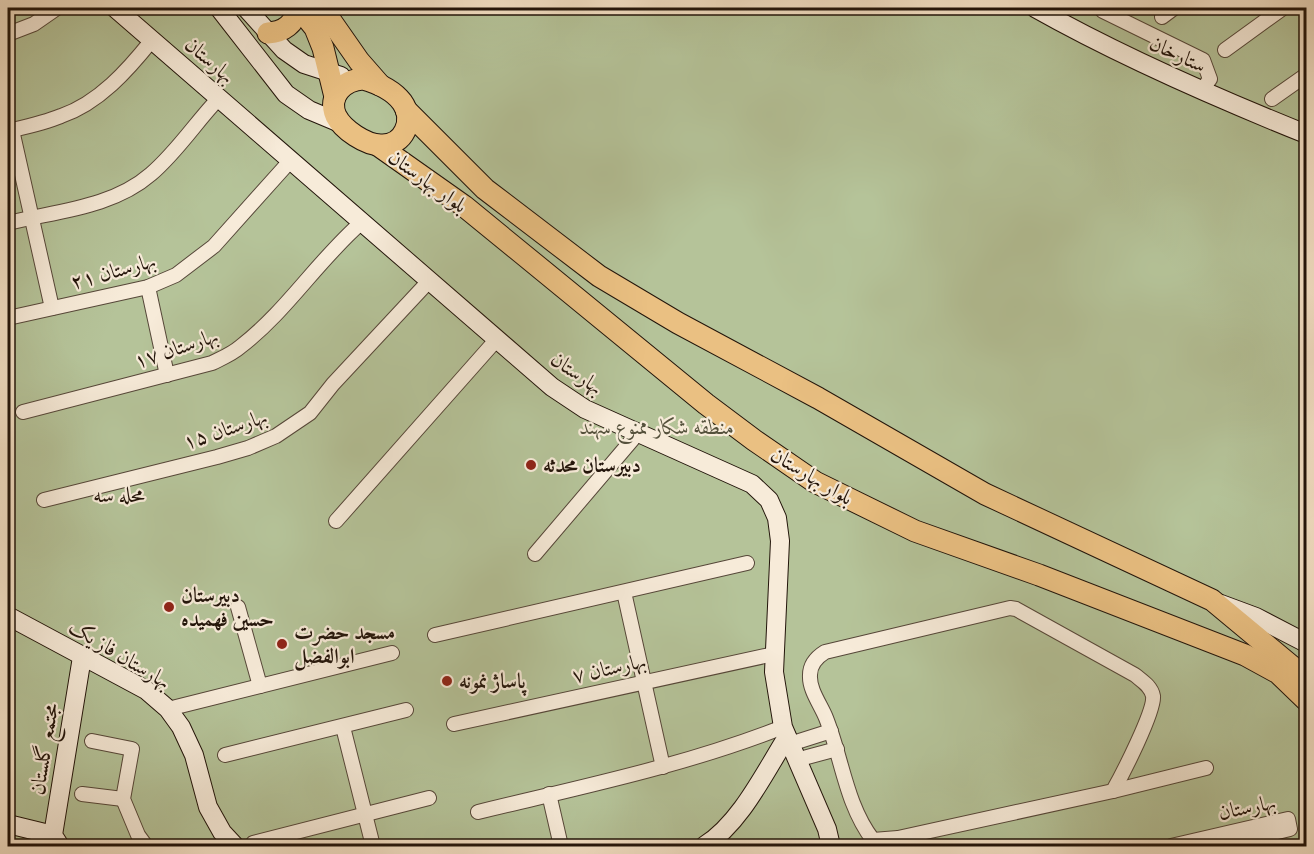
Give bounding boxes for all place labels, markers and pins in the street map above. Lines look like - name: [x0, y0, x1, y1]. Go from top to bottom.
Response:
- place label: دبیرستان محدثه: [543, 452, 641, 478]
- marker: دبیرستان محدثه: [524, 458, 538, 472]
- place label: دبیرستان حسین فهمیده: [181, 582, 274, 632]
- marker: دبیرستان حسین فهمیده: [162, 600, 176, 614]
- place label: مسجد حضرت ابوالفضل: [294, 619, 395, 671]
- marker: مسجد حضرت ابوالفضل: [275, 637, 289, 651]
- place label: پاساژ نمونه: [459, 668, 528, 696]
- marker: پاساژ نمونه: [440, 674, 454, 688]

